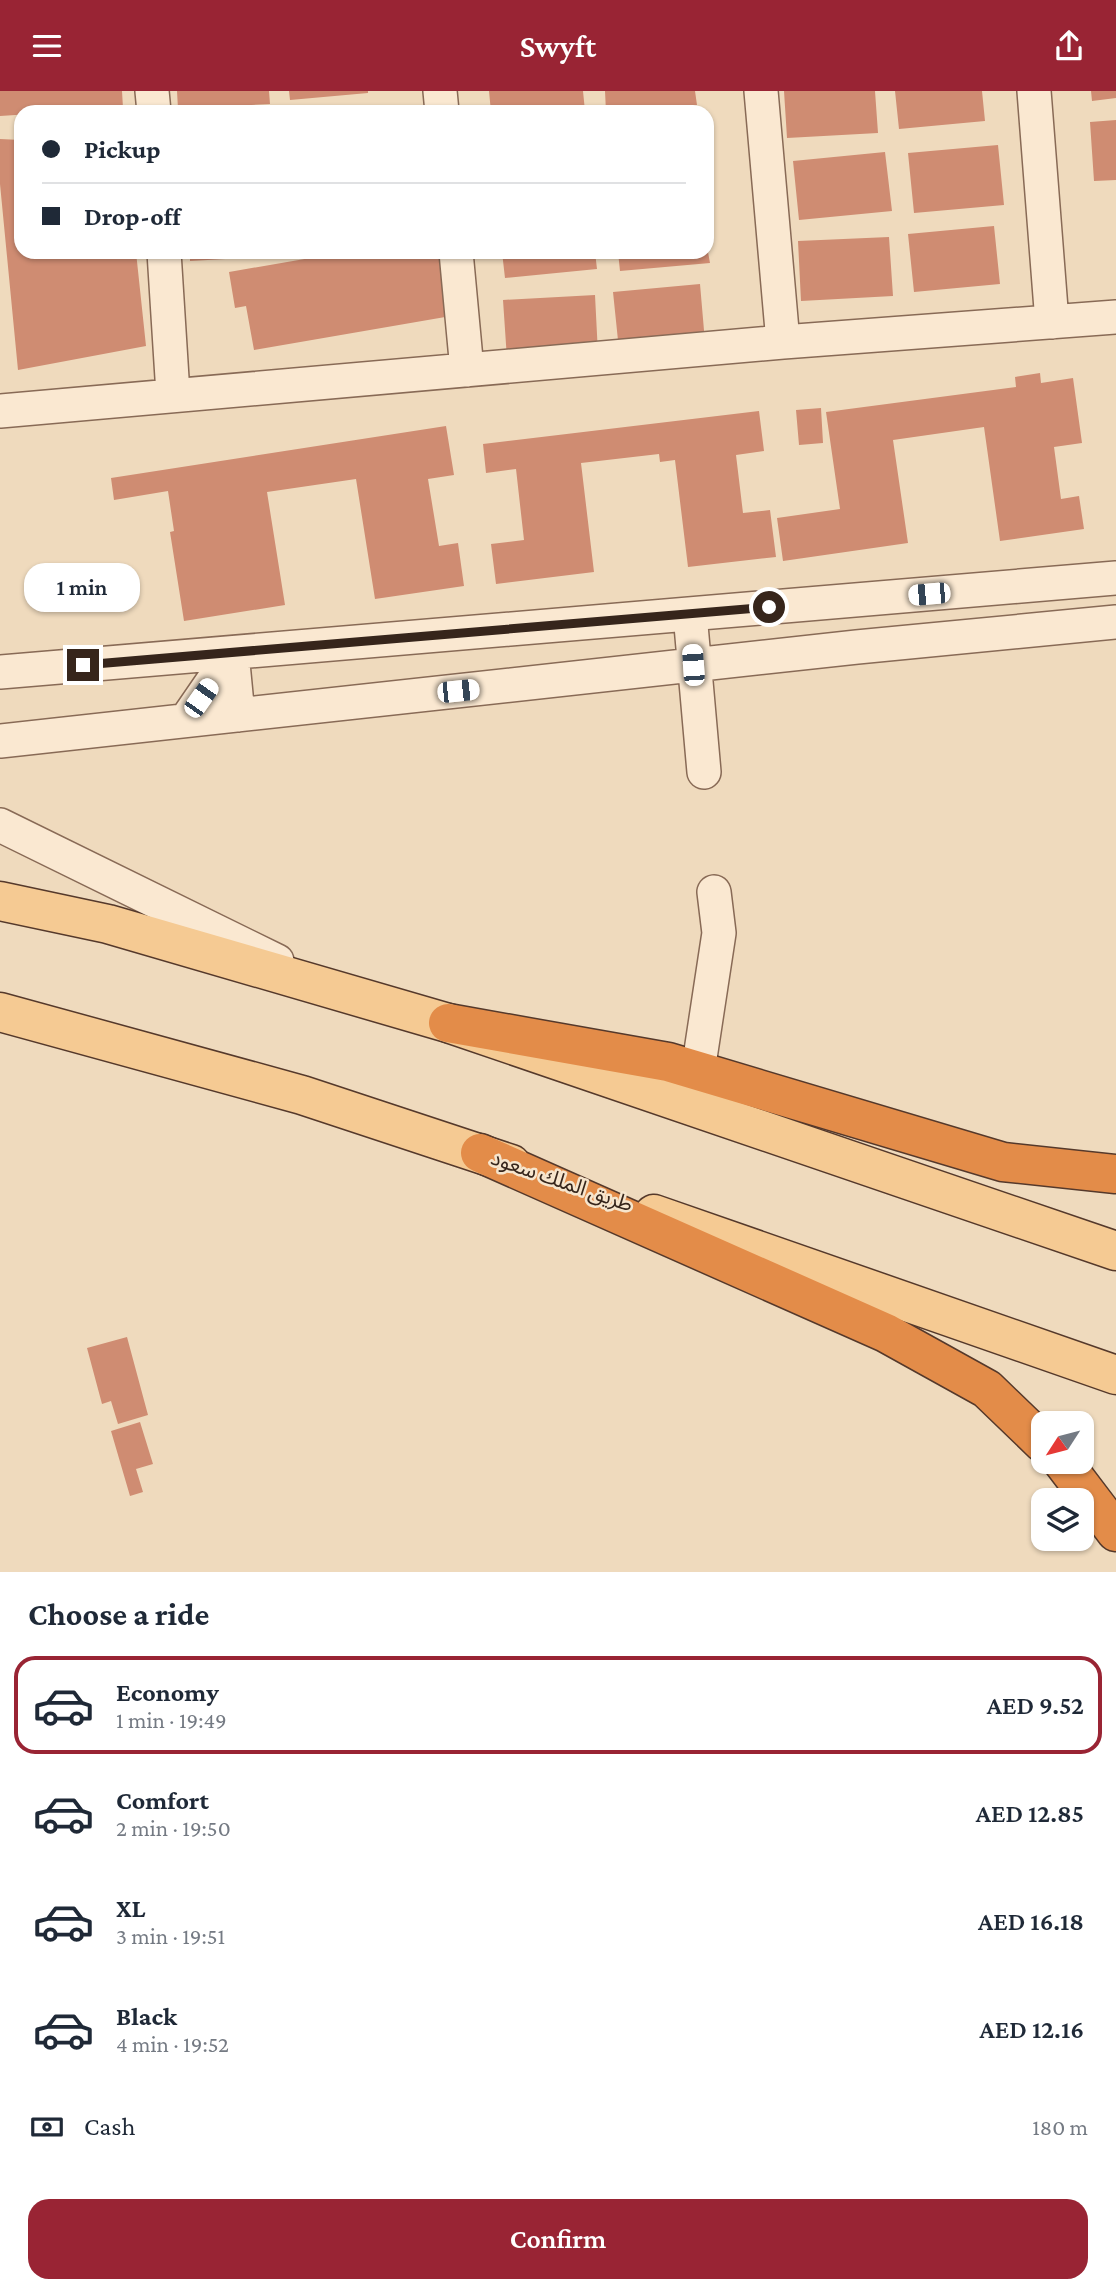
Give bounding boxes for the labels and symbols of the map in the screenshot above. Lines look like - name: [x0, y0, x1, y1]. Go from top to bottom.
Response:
- callout: 1 min: [25, 563, 141, 613]
- car: [908, 582, 951, 606]
- route start: [753, 591, 785, 623]
- car: [682, 643, 705, 687]
- route end: [67, 649, 99, 681]
- car: [181, 675, 222, 721]
- car: [437, 678, 480, 704]
- street label: طريق الملك سعود: [488, 1145, 636, 1217]
- north arrow: [1031, 1411, 1094, 1473]

